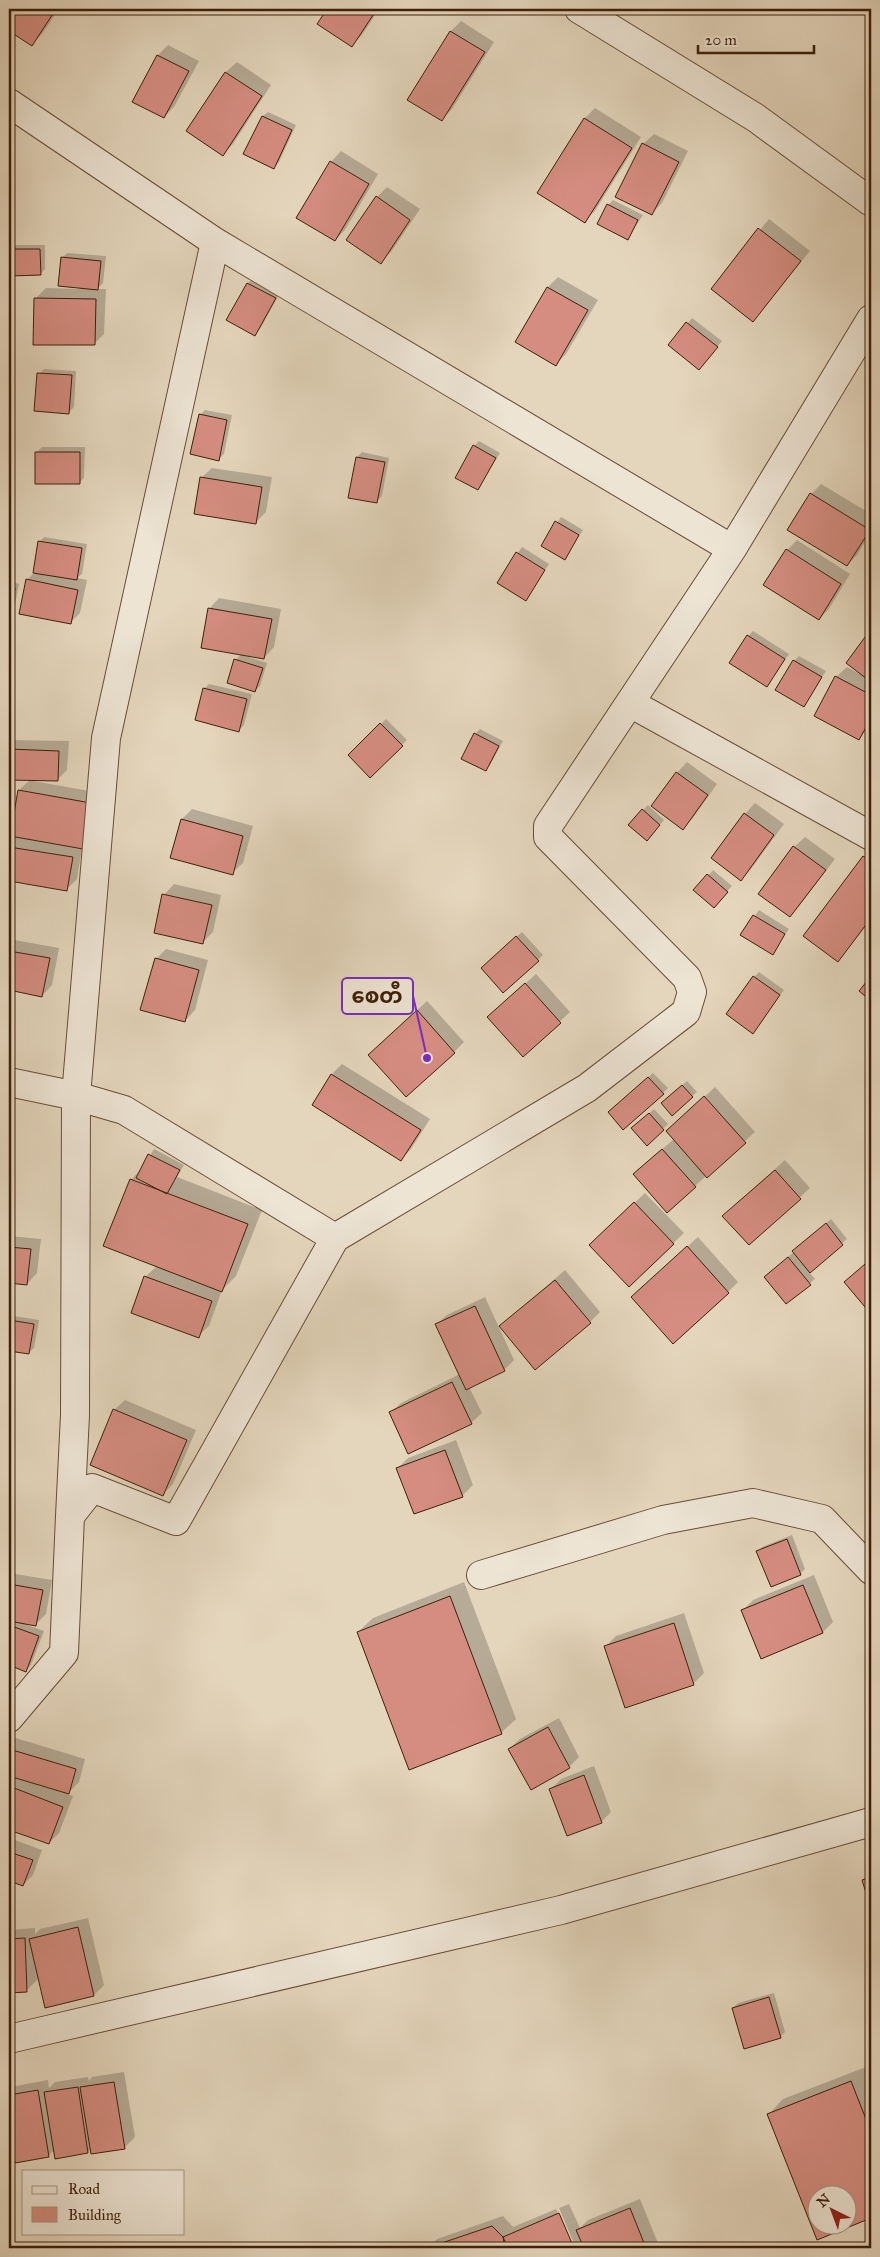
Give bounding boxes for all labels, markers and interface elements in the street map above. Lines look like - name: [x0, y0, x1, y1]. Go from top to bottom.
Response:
- scale bar: [698, 22, 814, 54]
- text: 20 m: [705, 31, 737, 49]
- callout: စေတီ: [342, 978, 413, 1014]
- text: စေတီ: [351, 981, 403, 1009]
- legend: [22, 2170, 185, 2234]
- text: Road: [68, 2180, 100, 2198]
- north arrow: [808, 2184, 858, 2234]
- text: N: [814, 2190, 834, 2211]
- text: Building: [68, 2206, 122, 2224]

